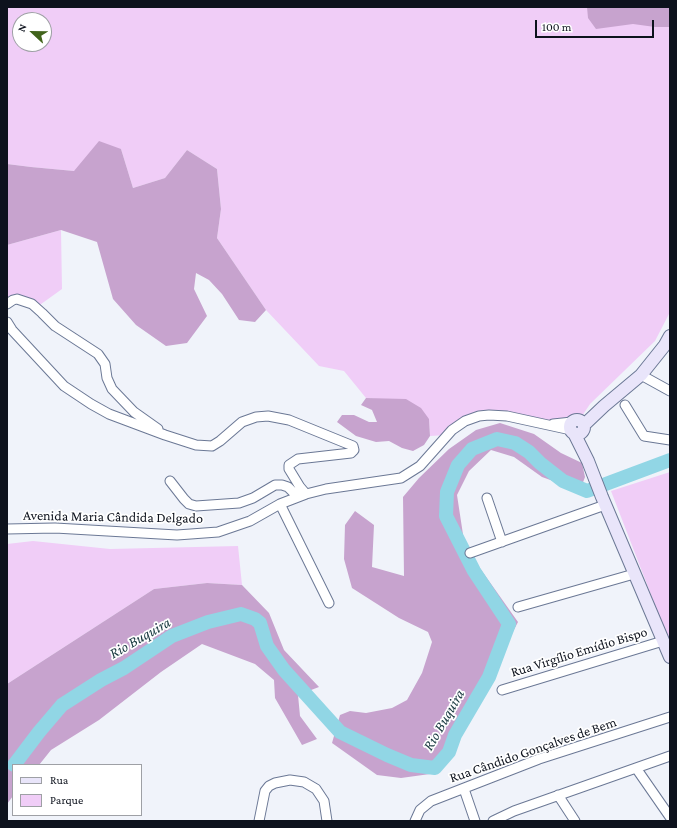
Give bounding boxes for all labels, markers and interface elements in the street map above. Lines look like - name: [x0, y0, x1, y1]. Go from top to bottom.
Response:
- north arrow: [12, 12, 52, 52]
- scale bar: [537, 12, 656, 38]
- text: 100 m: [542, 20, 571, 34]
- text: N: [15, 22, 29, 34]
- street label: Avenida Maria Cândida Delgado: [23, 507, 203, 527]
- water label: Rio Buquira: [106, 613, 174, 663]
- street label: Rua Virgílio Emídio Bispo: [509, 623, 649, 681]
- water label: Rio Buquira: [419, 686, 469, 754]
- street label: Rua Cândido Gonçalves de Bem: [447, 714, 619, 786]
- legend: [12, 764, 142, 816]
- text: Rua: [50, 773, 68, 787]
- text: Parque: [50, 793, 83, 807]

